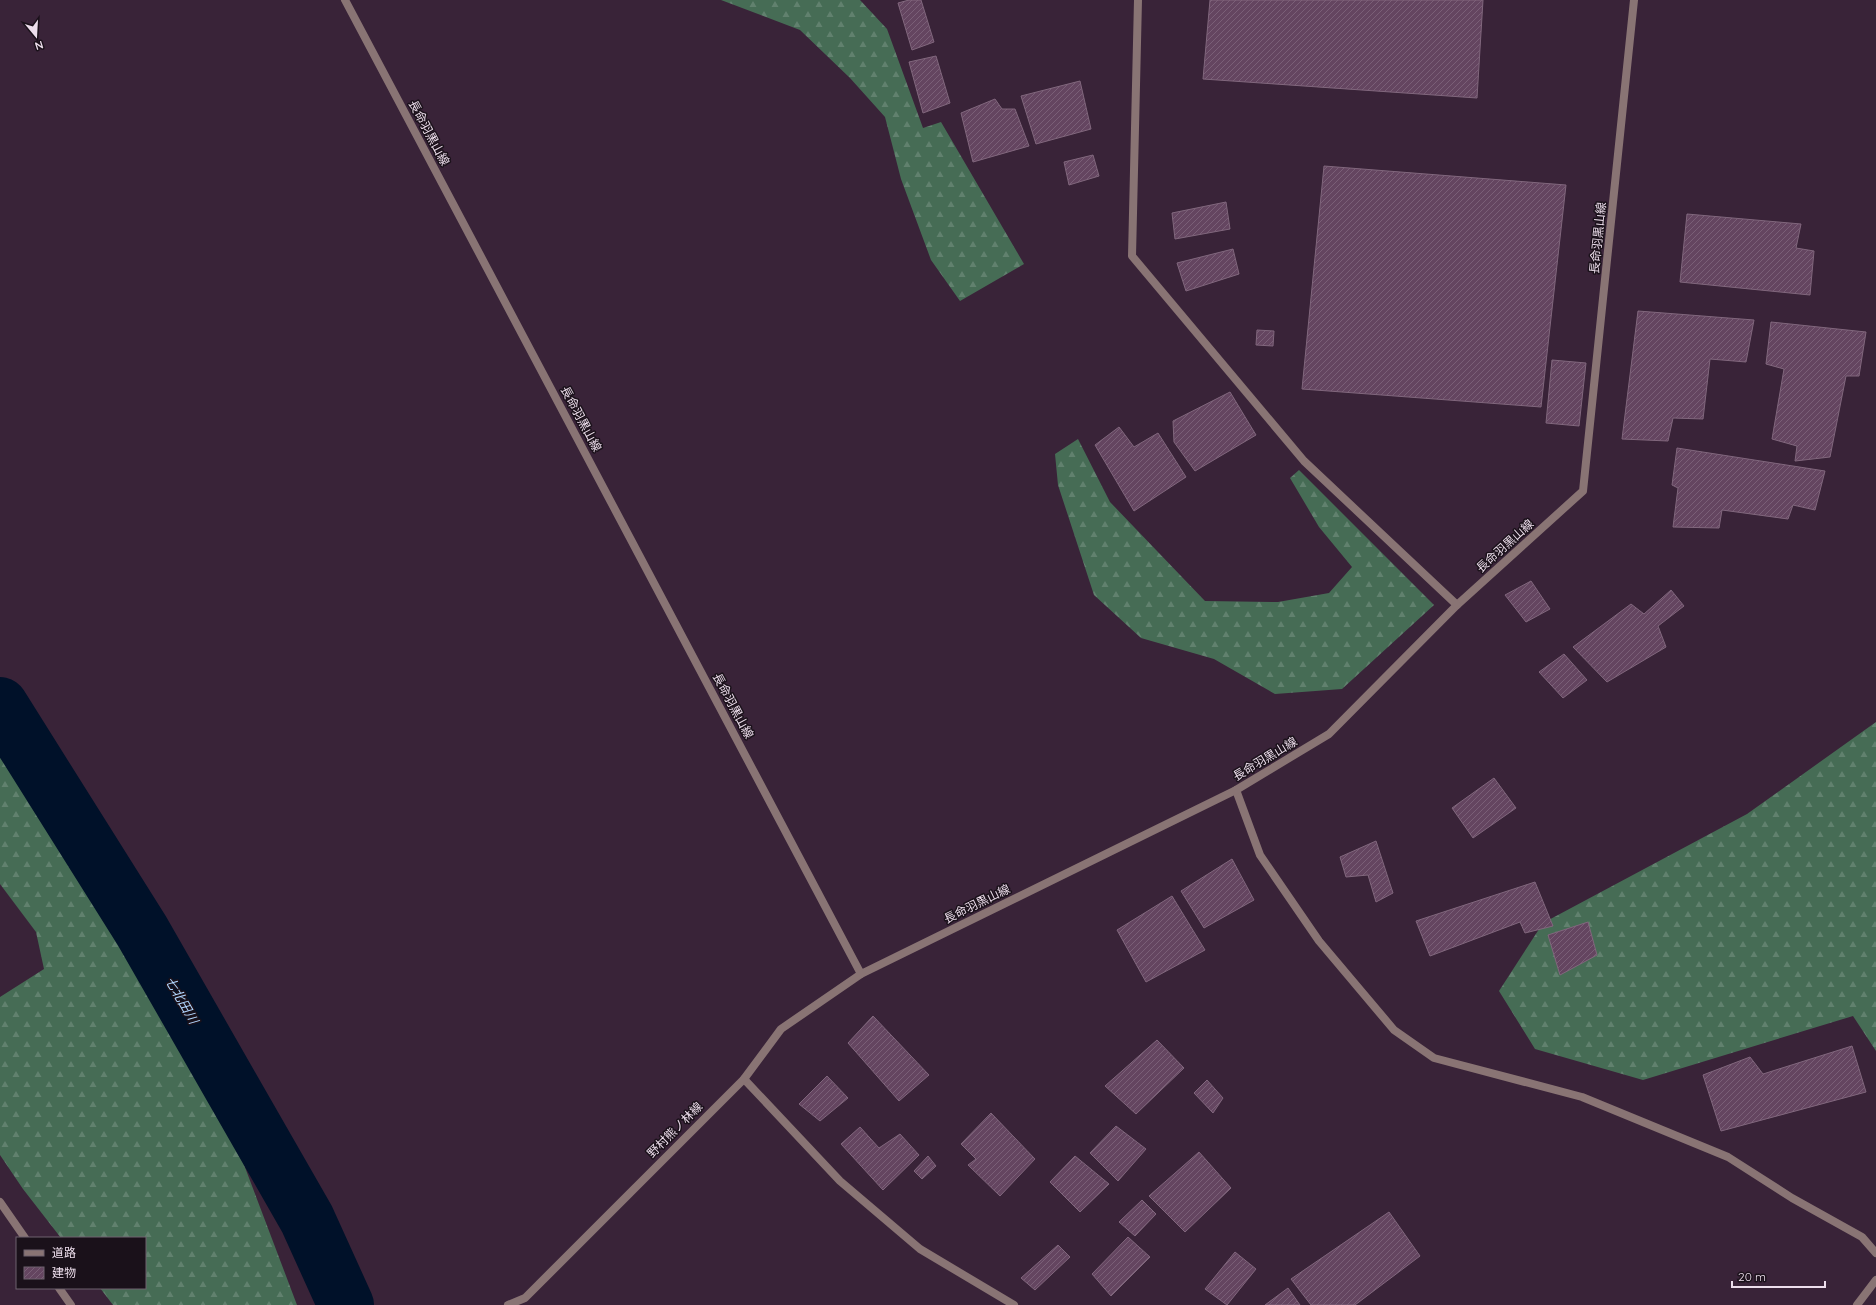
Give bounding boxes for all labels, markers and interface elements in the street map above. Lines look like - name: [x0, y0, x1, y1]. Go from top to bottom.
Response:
- north arrow: [16, 16, 56, 56]
- text: N: [33, 38, 45, 53]
- street label: 長命羽黒山線: [406, 97, 453, 168]
- street label: 長命羽黒山線: [1586, 201, 1609, 275]
- street label: 長命羽黒山線: [558, 383, 605, 454]
- street label: 長命羽黒山線: [1473, 516, 1536, 575]
- street label: 長命羽黒山線: [710, 670, 757, 741]
- street label: 長命羽黒山線: [1230, 734, 1299, 784]
- street label: 長命羽黒山線: [941, 881, 1012, 926]
- water label: 七北田川: [162, 973, 203, 1028]
- street label: 野村熊ノ林線: [644, 1099, 705, 1160]
- legend: [16, 1237, 146, 1289]
- text: 道路: [52, 1245, 76, 1260]
- scale bar: [1732, 1263, 1825, 1289]
- text: 建物: [52, 1265, 76, 1280]
- text: 20 m: [1738, 1269, 1766, 1284]

